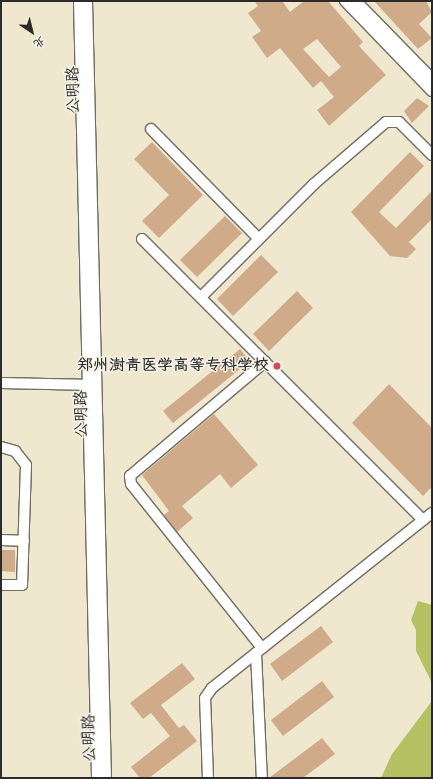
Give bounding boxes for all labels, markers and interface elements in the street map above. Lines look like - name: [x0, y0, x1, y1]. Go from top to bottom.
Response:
- north arrow: [12, 12, 52, 52]
- text: 北: [30, 32, 48, 52]
- street label: 公明路: [64, 66, 84, 114]
- place label: 郑州澍青医学高等专科学校: [77, 356, 269, 376]
- marker: 郑州澍青医学高等专科学校: [272, 361, 282, 371]
- street label: 公明路: [72, 390, 92, 438]
- street label: 公明路: [80, 714, 100, 762]

